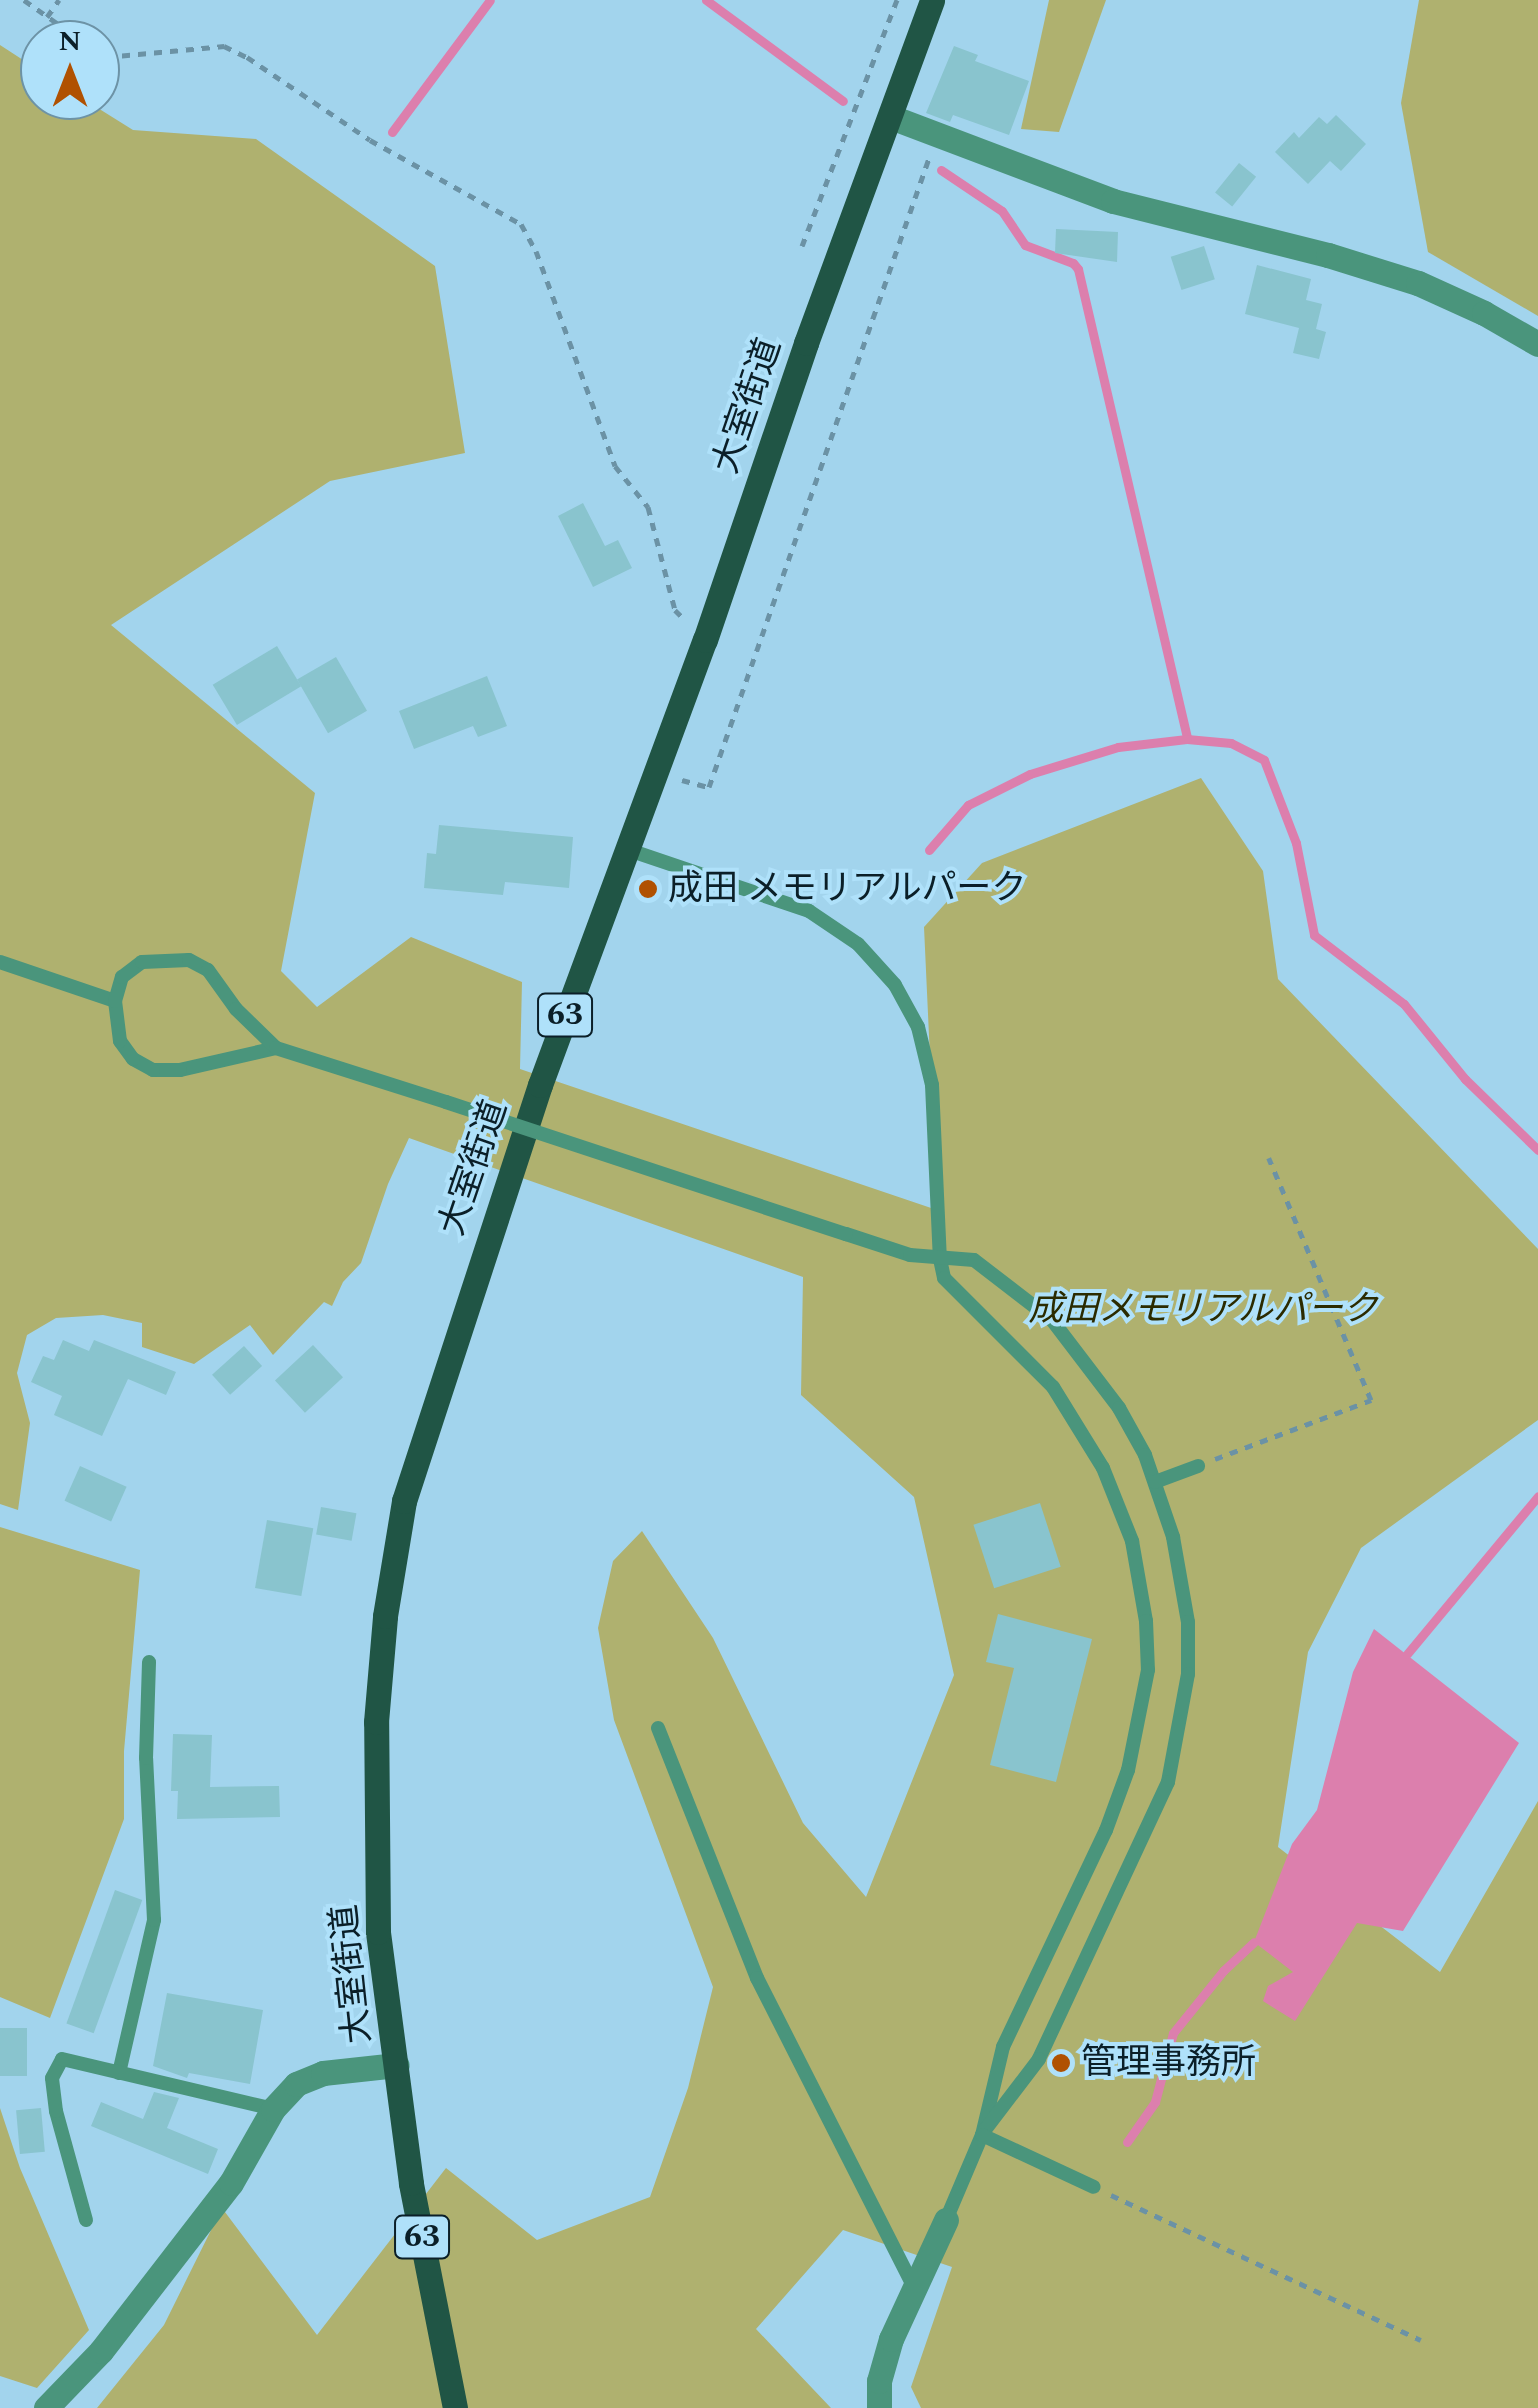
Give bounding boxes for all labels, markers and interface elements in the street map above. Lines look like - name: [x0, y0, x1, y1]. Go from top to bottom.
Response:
- north arrow: [20, 20, 120, 120]
- text: N: [59, 20, 81, 63]
- street label: 大室街道: [705, 333, 791, 479]
- place label: 成田 メモリアルパーク: [668, 868, 1027, 910]
- marker: 成田 メモリアルパーク: [637, 878, 659, 900]
- road number: 63: [535, 988, 595, 1042]
- street label: 大室街道: [431, 1095, 517, 1241]
- park label: 成田メモリアルパーク: [1028, 1289, 1378, 1331]
- street label: 大室街道: [324, 1902, 380, 2046]
- place label: 管理事務所: [1081, 2042, 1256, 2084]
- marker: 管理事務所: [1050, 2052, 1072, 2074]
- road number: 63: [392, 2210, 452, 2264]

